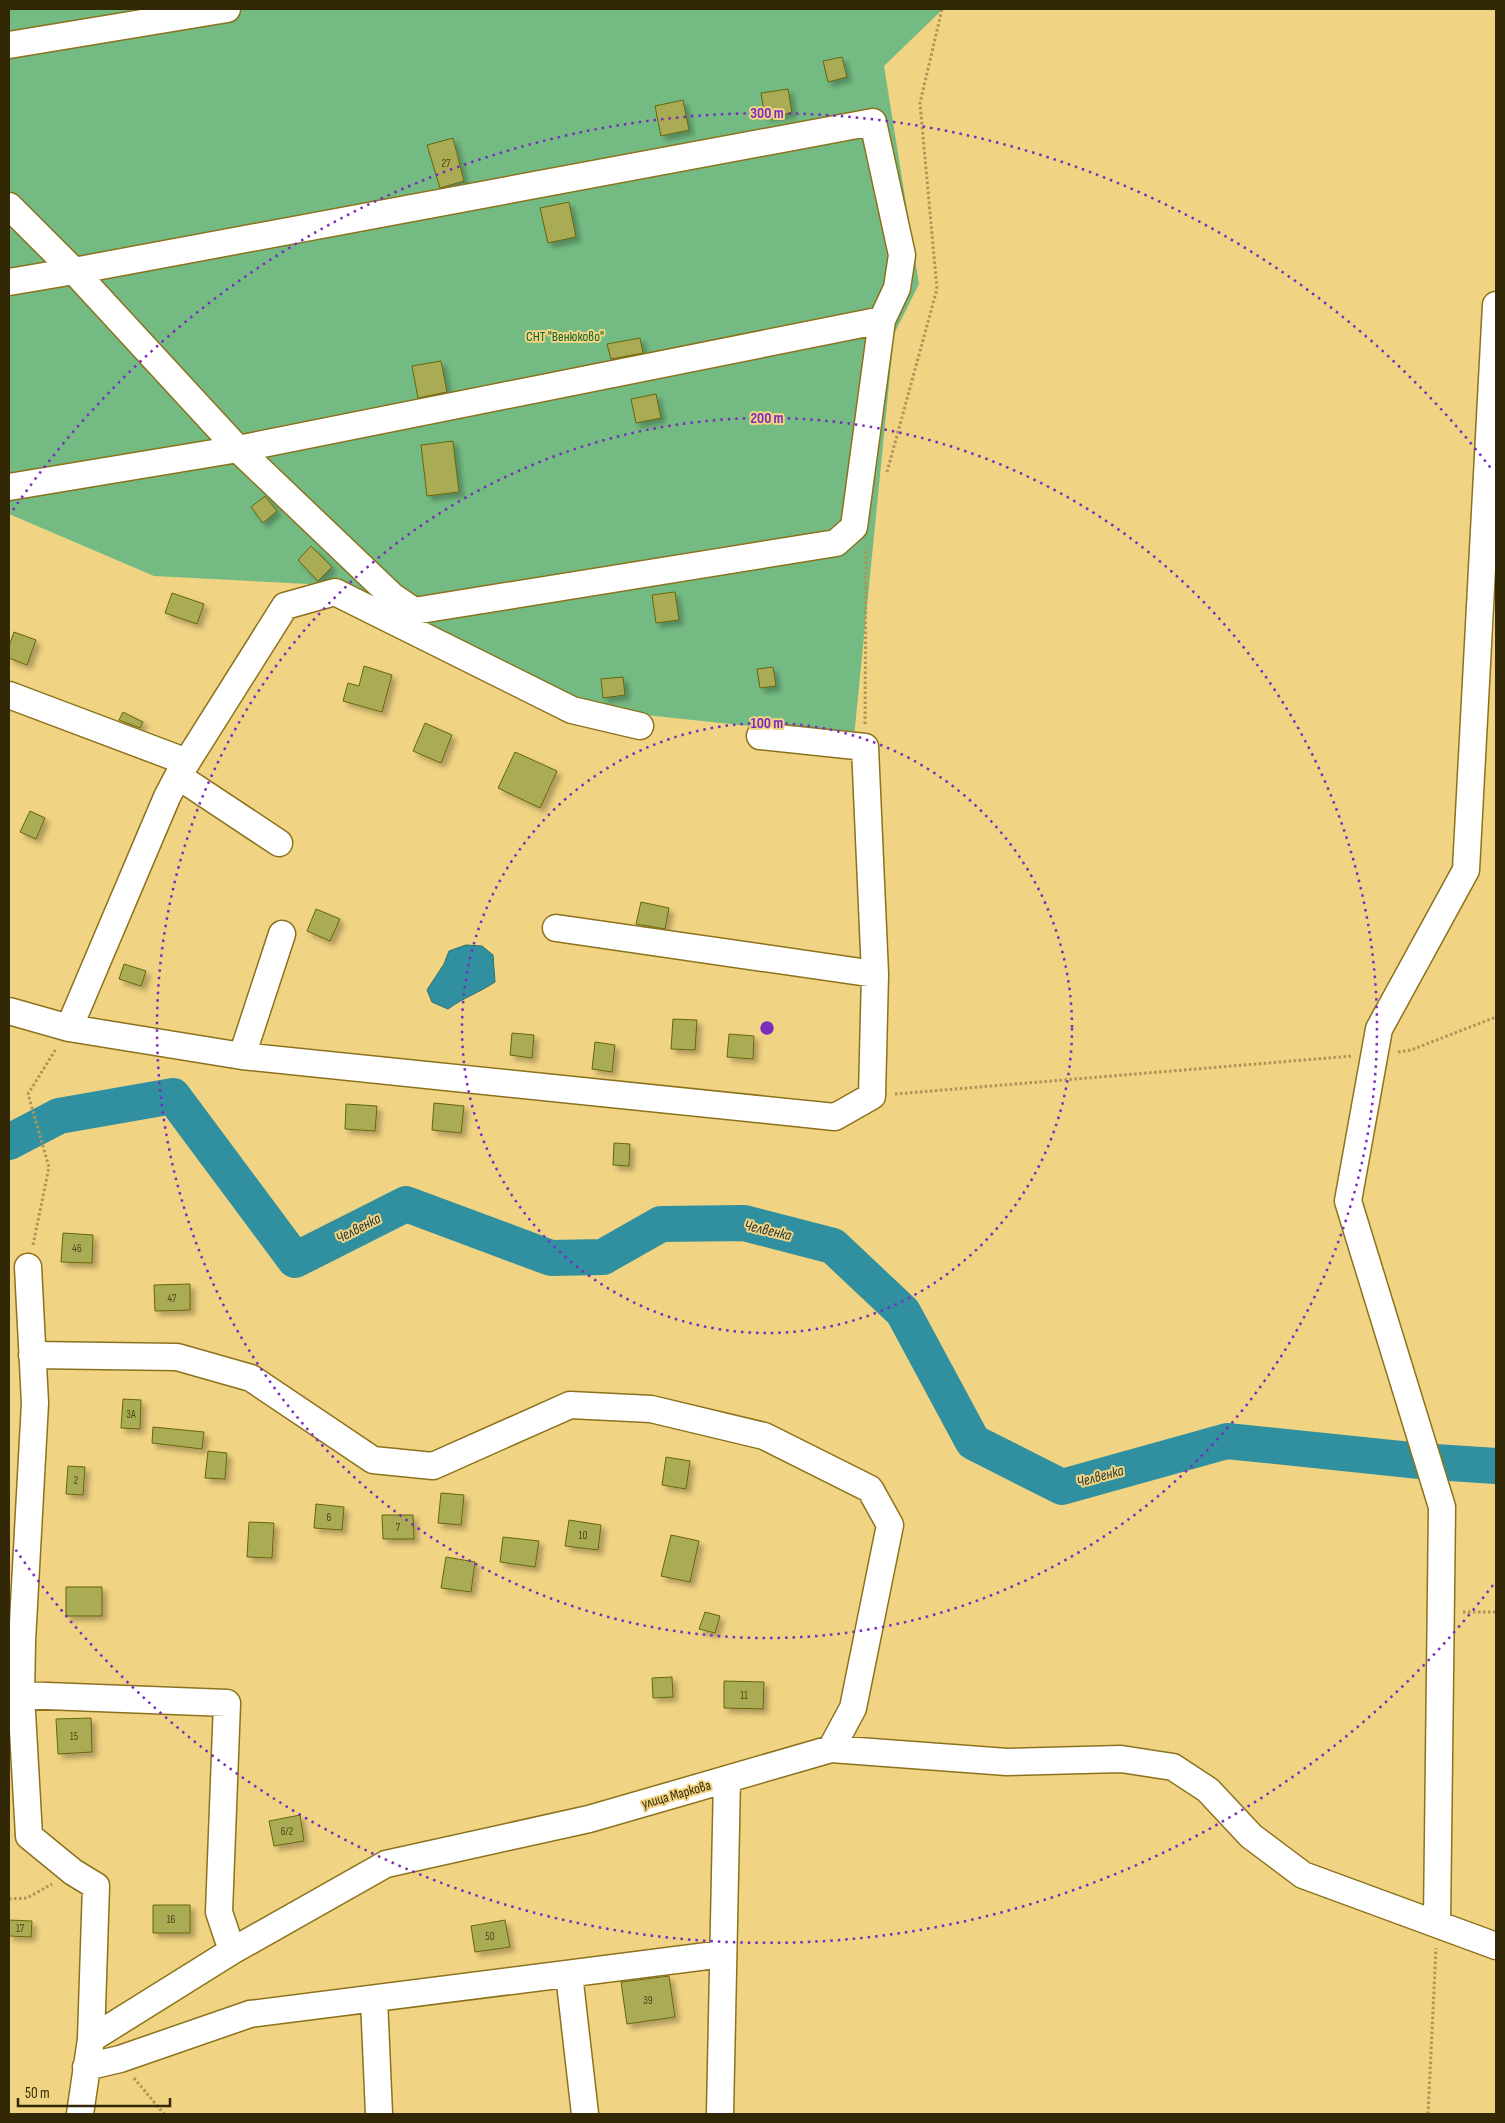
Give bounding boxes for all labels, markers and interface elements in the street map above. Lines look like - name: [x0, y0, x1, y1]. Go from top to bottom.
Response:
- text: 300 m: [750, 104, 784, 123]
- house number: 27: [442, 157, 451, 170]
- park label: СНТ "Венюково": [526, 328, 604, 345]
- text: 200 m: [750, 409, 784, 428]
- text: 100 m: [751, 714, 783, 733]
- centre of rings: [758, 1019, 776, 1037]
- water label: Челвенка: [333, 1209, 384, 1248]
- water label: Челвенка: [742, 1216, 793, 1245]
- house number: 46: [72, 1242, 82, 1255]
- house number: 47: [168, 1292, 177, 1305]
- house number: 3А: [126, 1408, 136, 1421]
- water label: Челвенка: [1075, 1461, 1126, 1492]
- house number: 2: [74, 1474, 79, 1487]
- house number: 6: [327, 1511, 332, 1524]
- house number: 7: [396, 1521, 401, 1534]
- house number: 10: [579, 1529, 587, 1542]
- house number: 11: [740, 1689, 748, 1702]
- house number: 15: [70, 1730, 78, 1743]
- street label: улица Маркова: [640, 1776, 713, 1812]
- house number: 6/2: [281, 1825, 294, 1838]
- house number: 16: [167, 1913, 176, 1926]
- house number: 17: [16, 1922, 25, 1935]
- house number: 50: [485, 1930, 495, 1943]
- house number: 39: [643, 1994, 653, 2007]
- scale bar: [18, 2076, 170, 2108]
- text: 50 m: [25, 2084, 50, 2103]

